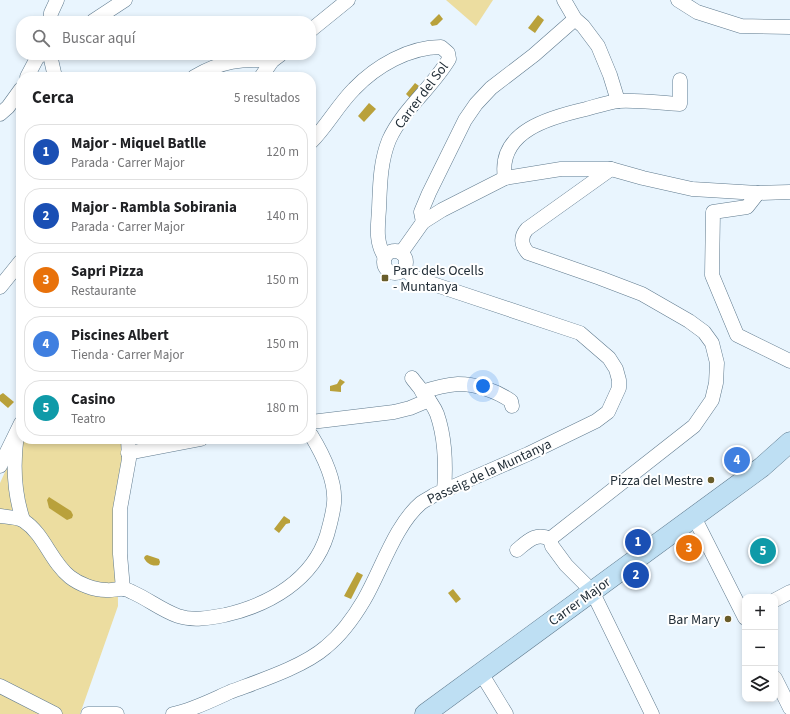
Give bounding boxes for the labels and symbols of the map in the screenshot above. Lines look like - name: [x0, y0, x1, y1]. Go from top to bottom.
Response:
- street label: Carrer del Sol: [390, 58, 454, 133]
- place label: Parc dels Ocells - Muntanya: [393, 261, 484, 297]
- marker: Parc dels Ocells - Muntanya: [380, 273, 390, 283]
- your location: [473, 376, 493, 396]
- street label: Passeig de la Muntanya: [424, 434, 555, 510]
- pin: 4: [724, 445, 750, 475]
- place label: Pizza del Mestre: [610, 471, 703, 491]
- marker: Pizza del Mestre: [706, 475, 716, 485]
- pin: 1: [625, 527, 651, 557]
- pin: 3: [676, 533, 702, 563]
- pin: 5: [750, 536, 776, 566]
- pin: 2: [623, 560, 649, 590]
- street label: Carrer Major: [544, 572, 615, 631]
- place label: Bar Mary: [668, 610, 720, 630]
- marker: Bar Mary: [723, 614, 733, 624]

